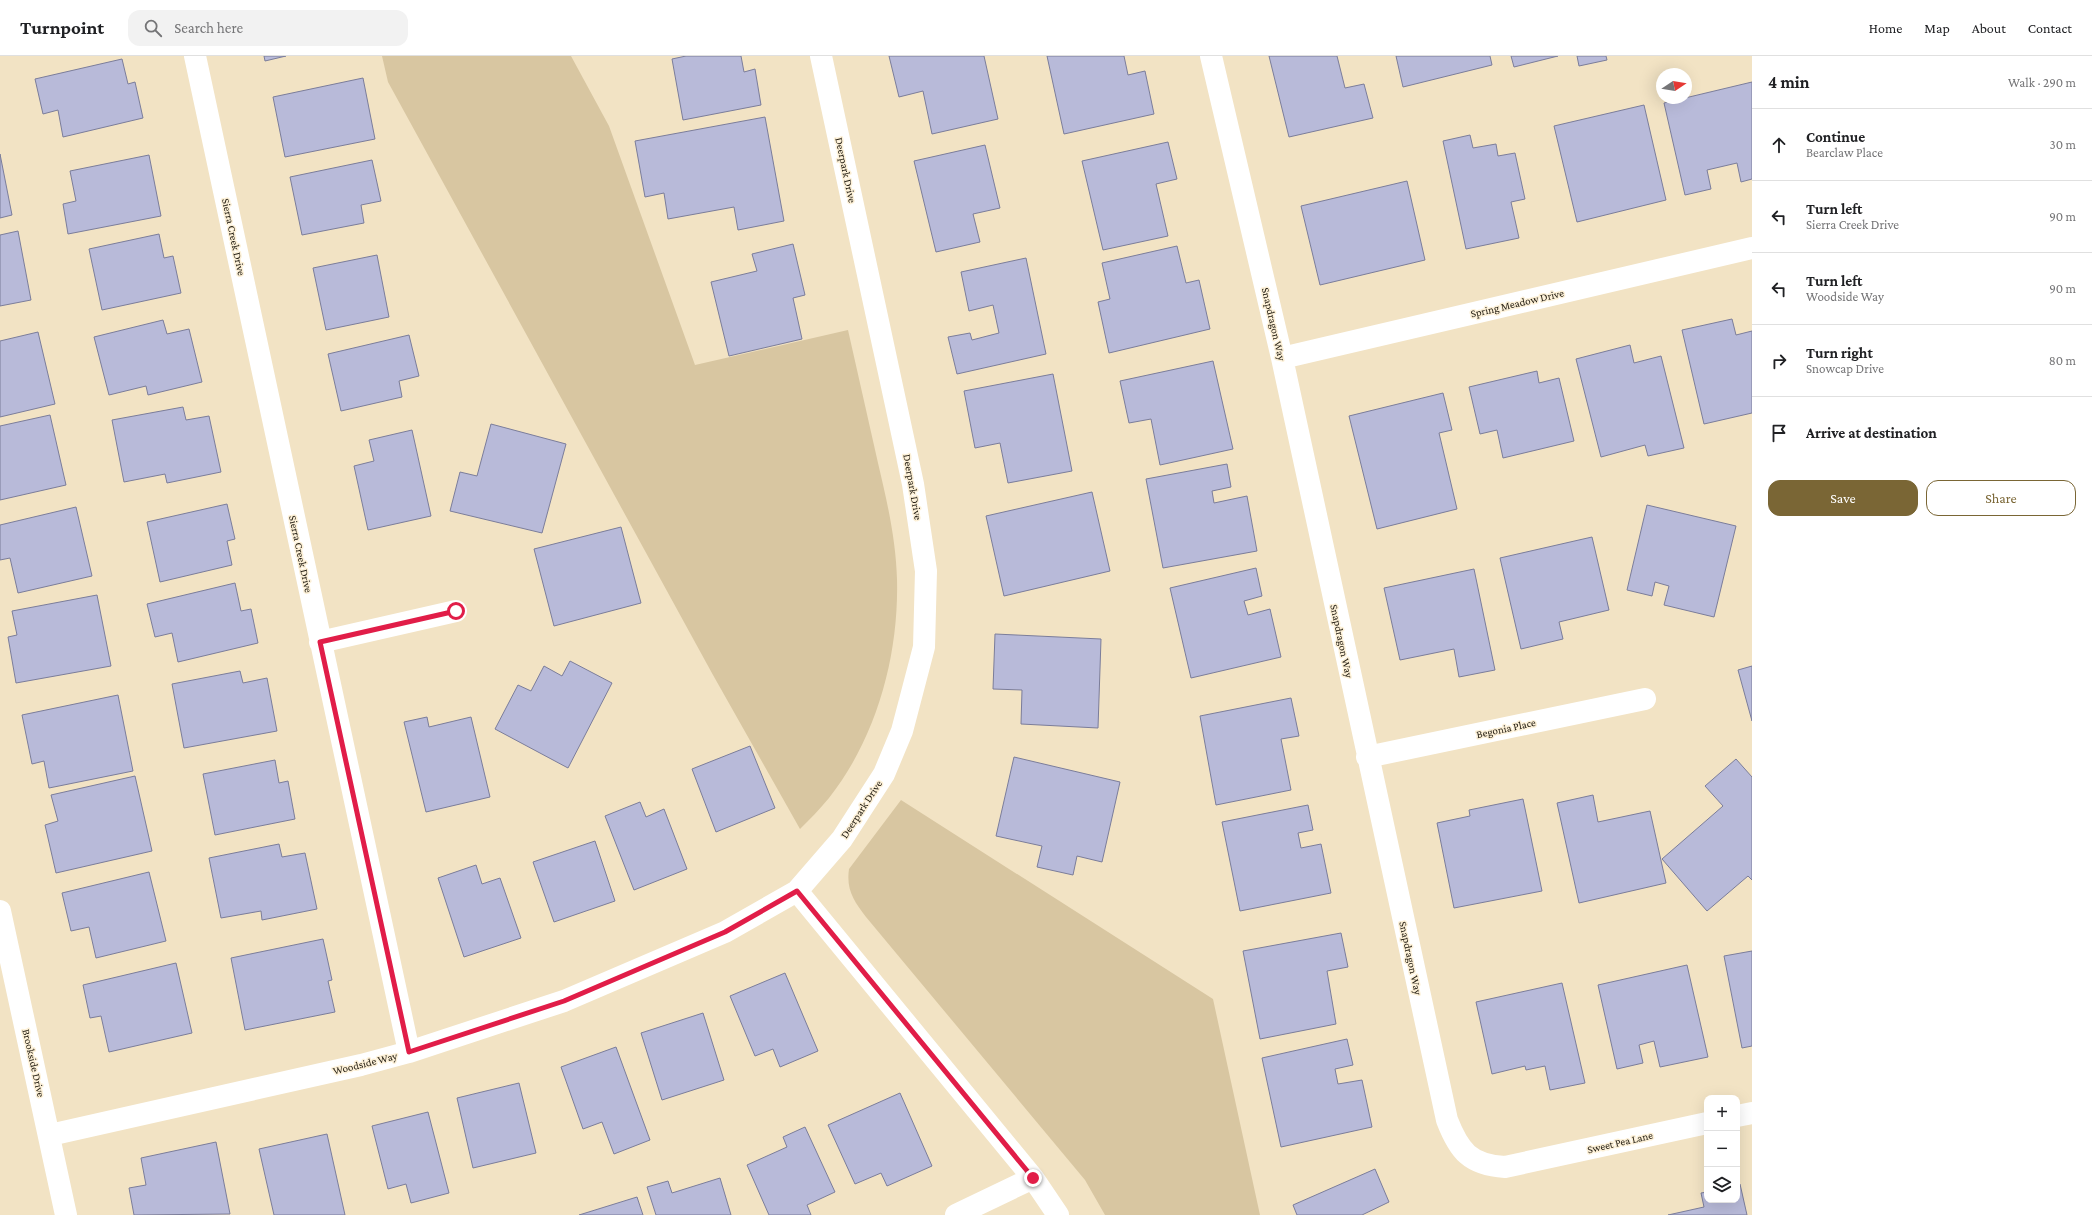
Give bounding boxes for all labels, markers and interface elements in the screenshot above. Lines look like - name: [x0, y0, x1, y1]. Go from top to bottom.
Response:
- search box: [128, 10, 408, 46]
- text: Turnpoint: [20, 17, 104, 38]
- icon: search: [142, 17, 164, 39]
- text: Search here: [174, 20, 243, 36]
- text: Home: [1869, 20, 1902, 36]
- text: Map: [1924, 20, 1950, 36]
- text: About: [1972, 20, 2006, 36]
- text: Contact: [2028, 20, 2072, 36]
- north arrow: [1656, 68, 1692, 104]
- text: 4 min: [1768, 73, 1810, 92]
- text: Walk · 290 m: [2008, 75, 2076, 90]
- text: Continue: [1806, 129, 1865, 145]
- icon: ahead: [1768, 134, 1790, 156]
- street label: Deerpark Drive: [832, 136, 859, 204]
- text: 30 m: [2050, 137, 2076, 152]
- text: Bearclaw Place: [1806, 145, 1883, 160]
- street label: Sierra Creek Drive: [220, 197, 248, 277]
- text: Turn left: [1806, 201, 1862, 217]
- icon: left: [1768, 206, 1790, 228]
- text: 90 m: [2049, 209, 2076, 224]
- text: Sierra Creek Drive: [1806, 217, 1899, 232]
- text: Turn left: [1806, 273, 1862, 289]
- icon: left: [1768, 278, 1790, 300]
- text: 90 m: [2049, 281, 2076, 296]
- street label: Snapdragon Way: [1259, 286, 1288, 363]
- street label: Spring Meadow Drive: [1469, 286, 1565, 321]
- text: Woodside Way: [1806, 289, 1884, 304]
- text: Turn right: [1806, 345, 1873, 361]
- icon: right: [1768, 350, 1790, 372]
- text: 80 m: [2049, 353, 2076, 368]
- text: Snowcap Drive: [1806, 361, 1884, 376]
- icon: arrive: [1768, 422, 1790, 444]
- text: Arrive at destination: [1806, 425, 1937, 441]
- street label: Deerpark Drive: [900, 453, 925, 521]
- button: Save: [1768, 480, 1918, 516]
- button: Share: [1926, 480, 2076, 516]
- street label: Sierra Creek Drive: [287, 514, 315, 594]
- route start: [447, 602, 465, 620]
- street label: Snapdragon Way: [1327, 603, 1356, 680]
- street label: Begonia Place: [1475, 716, 1537, 741]
- street label: Deerpark Drive: [838, 778, 885, 841]
- street label: Snapdragon Way: [1396, 920, 1425, 997]
- street label: Brookside Drive: [20, 1028, 48, 1098]
- street label: Woodside Way: [332, 1049, 400, 1078]
- map controls: [1704, 1095, 1740, 1203]
- button: +: [1704, 1095, 1740, 1131]
- street label: Sweet Pea Lane: [1586, 1129, 1654, 1155]
- button: −: [1704, 1131, 1740, 1167]
- button: layers: [1704, 1167, 1740, 1203]
- route end: [1024, 1169, 1042, 1187]

